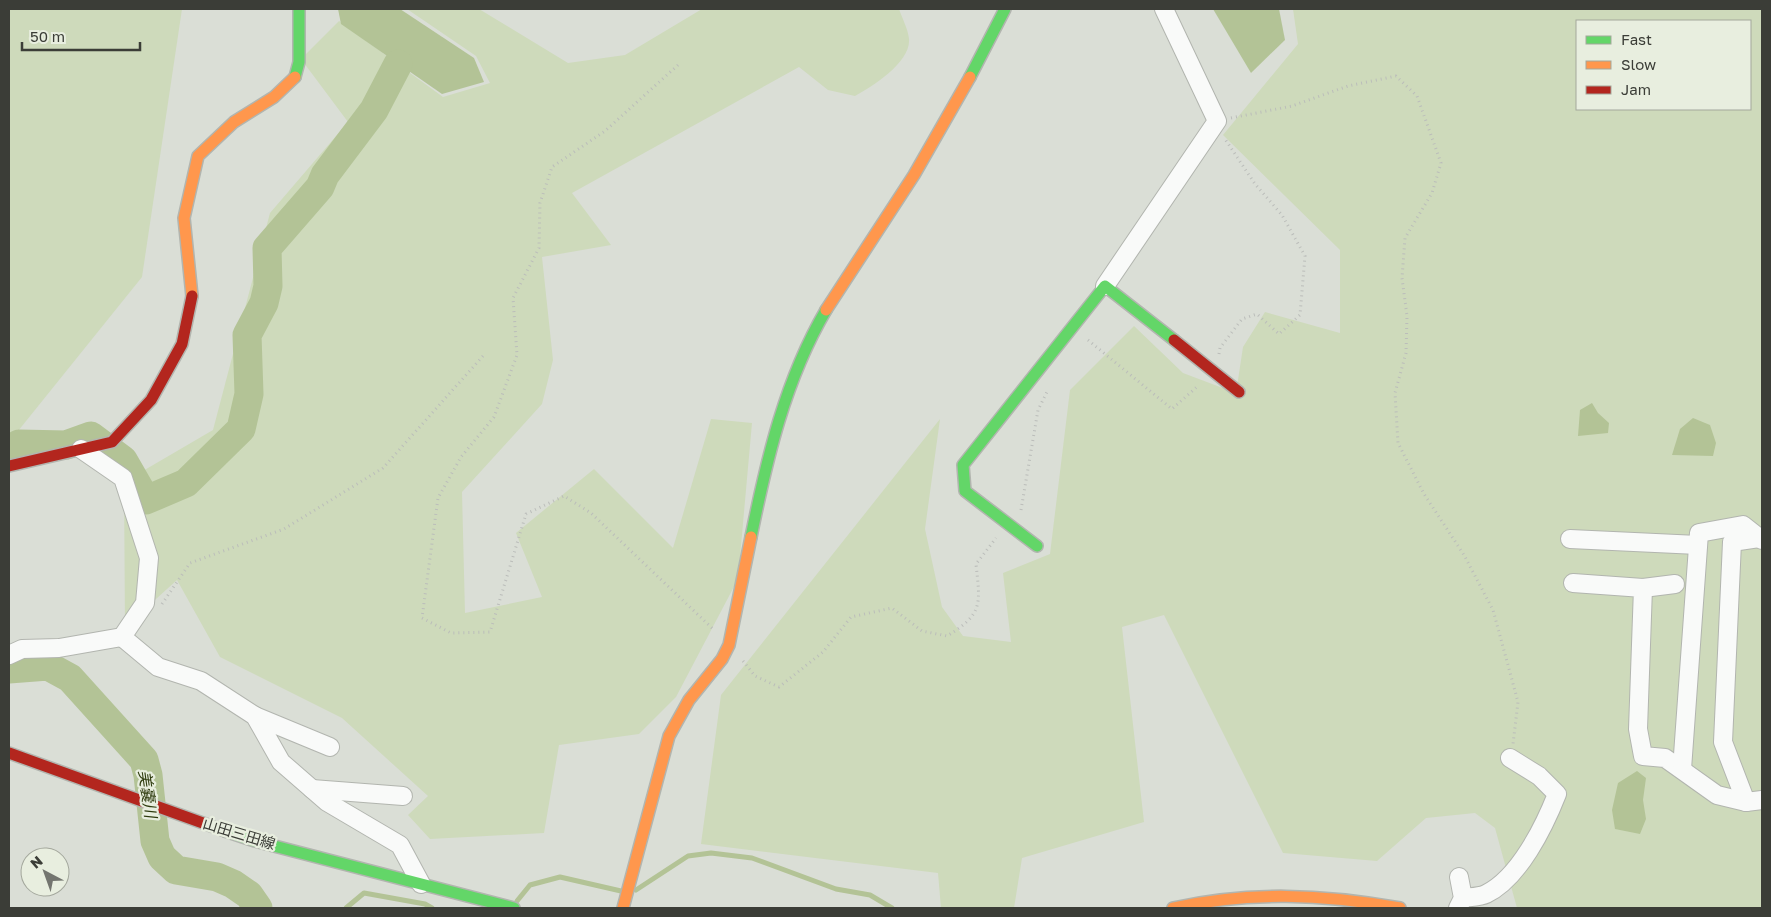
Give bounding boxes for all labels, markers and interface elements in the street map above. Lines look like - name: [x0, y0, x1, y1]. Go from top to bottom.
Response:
- scale bar: [22, 20, 140, 52]
- legend: [1576, 20, 1751, 110]
- text: 50 m: [30, 27, 65, 45]
- text: Fast: [1621, 30, 1652, 48]
- text: Slow: [1621, 55, 1656, 73]
- text: Jam: [1621, 80, 1651, 98]
- water label: 美嚢川: [135, 769, 162, 821]
- street label: 山田三田線: [201, 813, 278, 853]
- north arrow: [20, 847, 70, 897]
- text: N: [27, 852, 46, 872]

